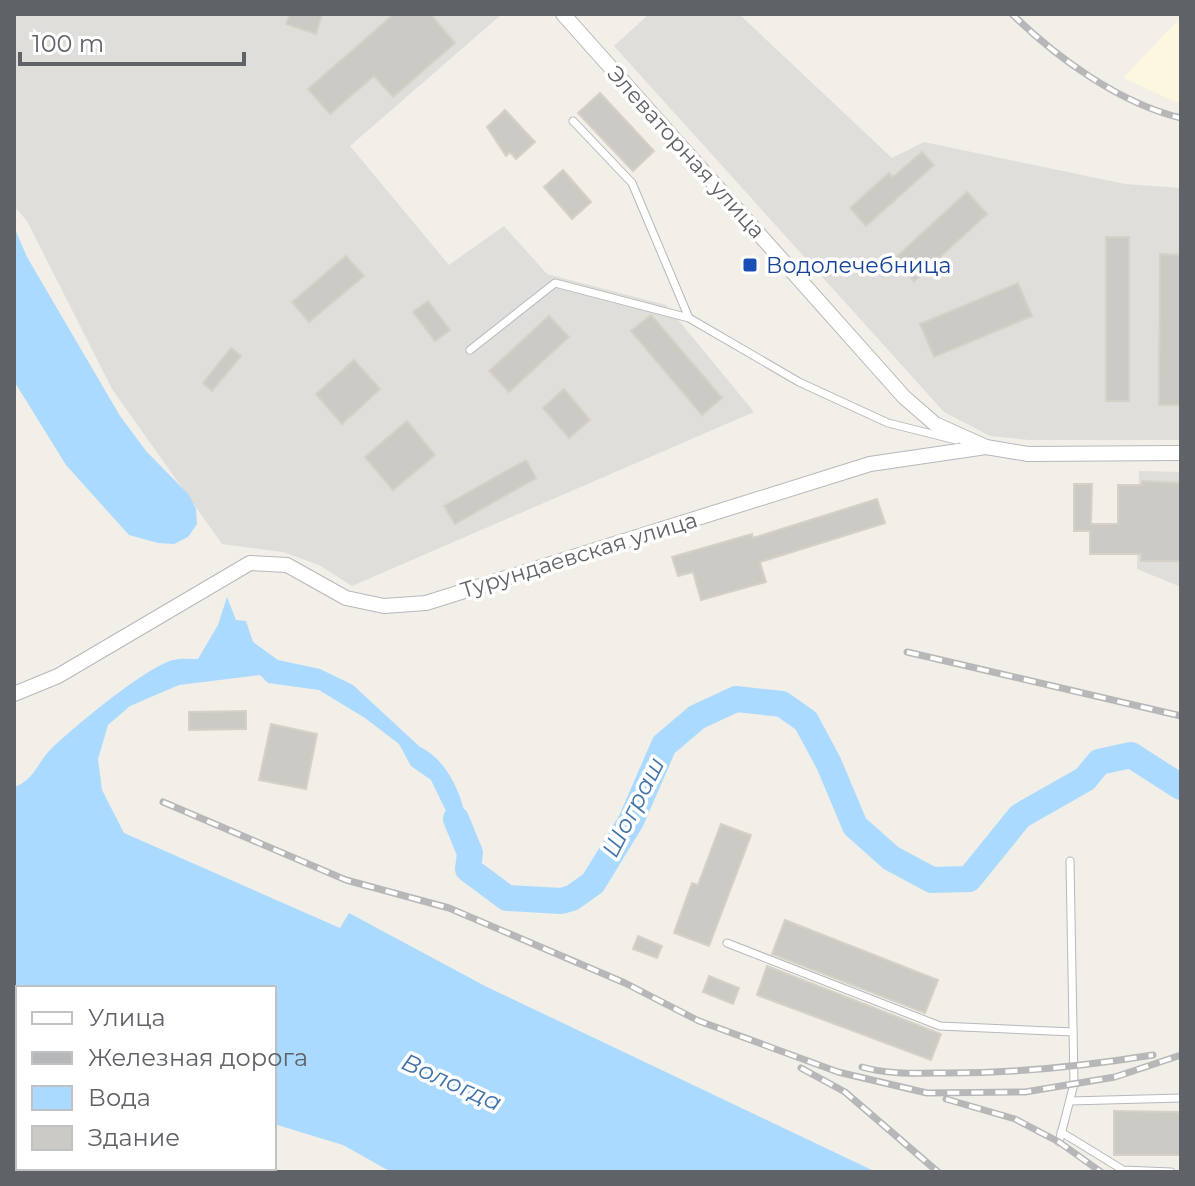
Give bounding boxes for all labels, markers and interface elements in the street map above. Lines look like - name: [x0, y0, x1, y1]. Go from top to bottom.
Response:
- scale bar: [20, 16, 244, 66]
- text: 100 m: [32, 29, 104, 58]
- street label: Элеваторная улица: [601, 60, 771, 244]
- place label: Водолечебница: [766, 252, 951, 279]
- marker: Водолечебница: [741, 256, 759, 274]
- street label: Турундаевская улица: [457, 506, 701, 604]
- water label: Шограш: [595, 752, 671, 862]
- legend: [16, 986, 276, 1170]
- text: Улица: [88, 1003, 166, 1032]
- text: Железная дорога: [88, 1043, 308, 1072]
- water label: Вологда: [397, 1047, 507, 1117]
- text: Вода: [88, 1083, 151, 1112]
- text: Здание: [88, 1123, 180, 1152]

